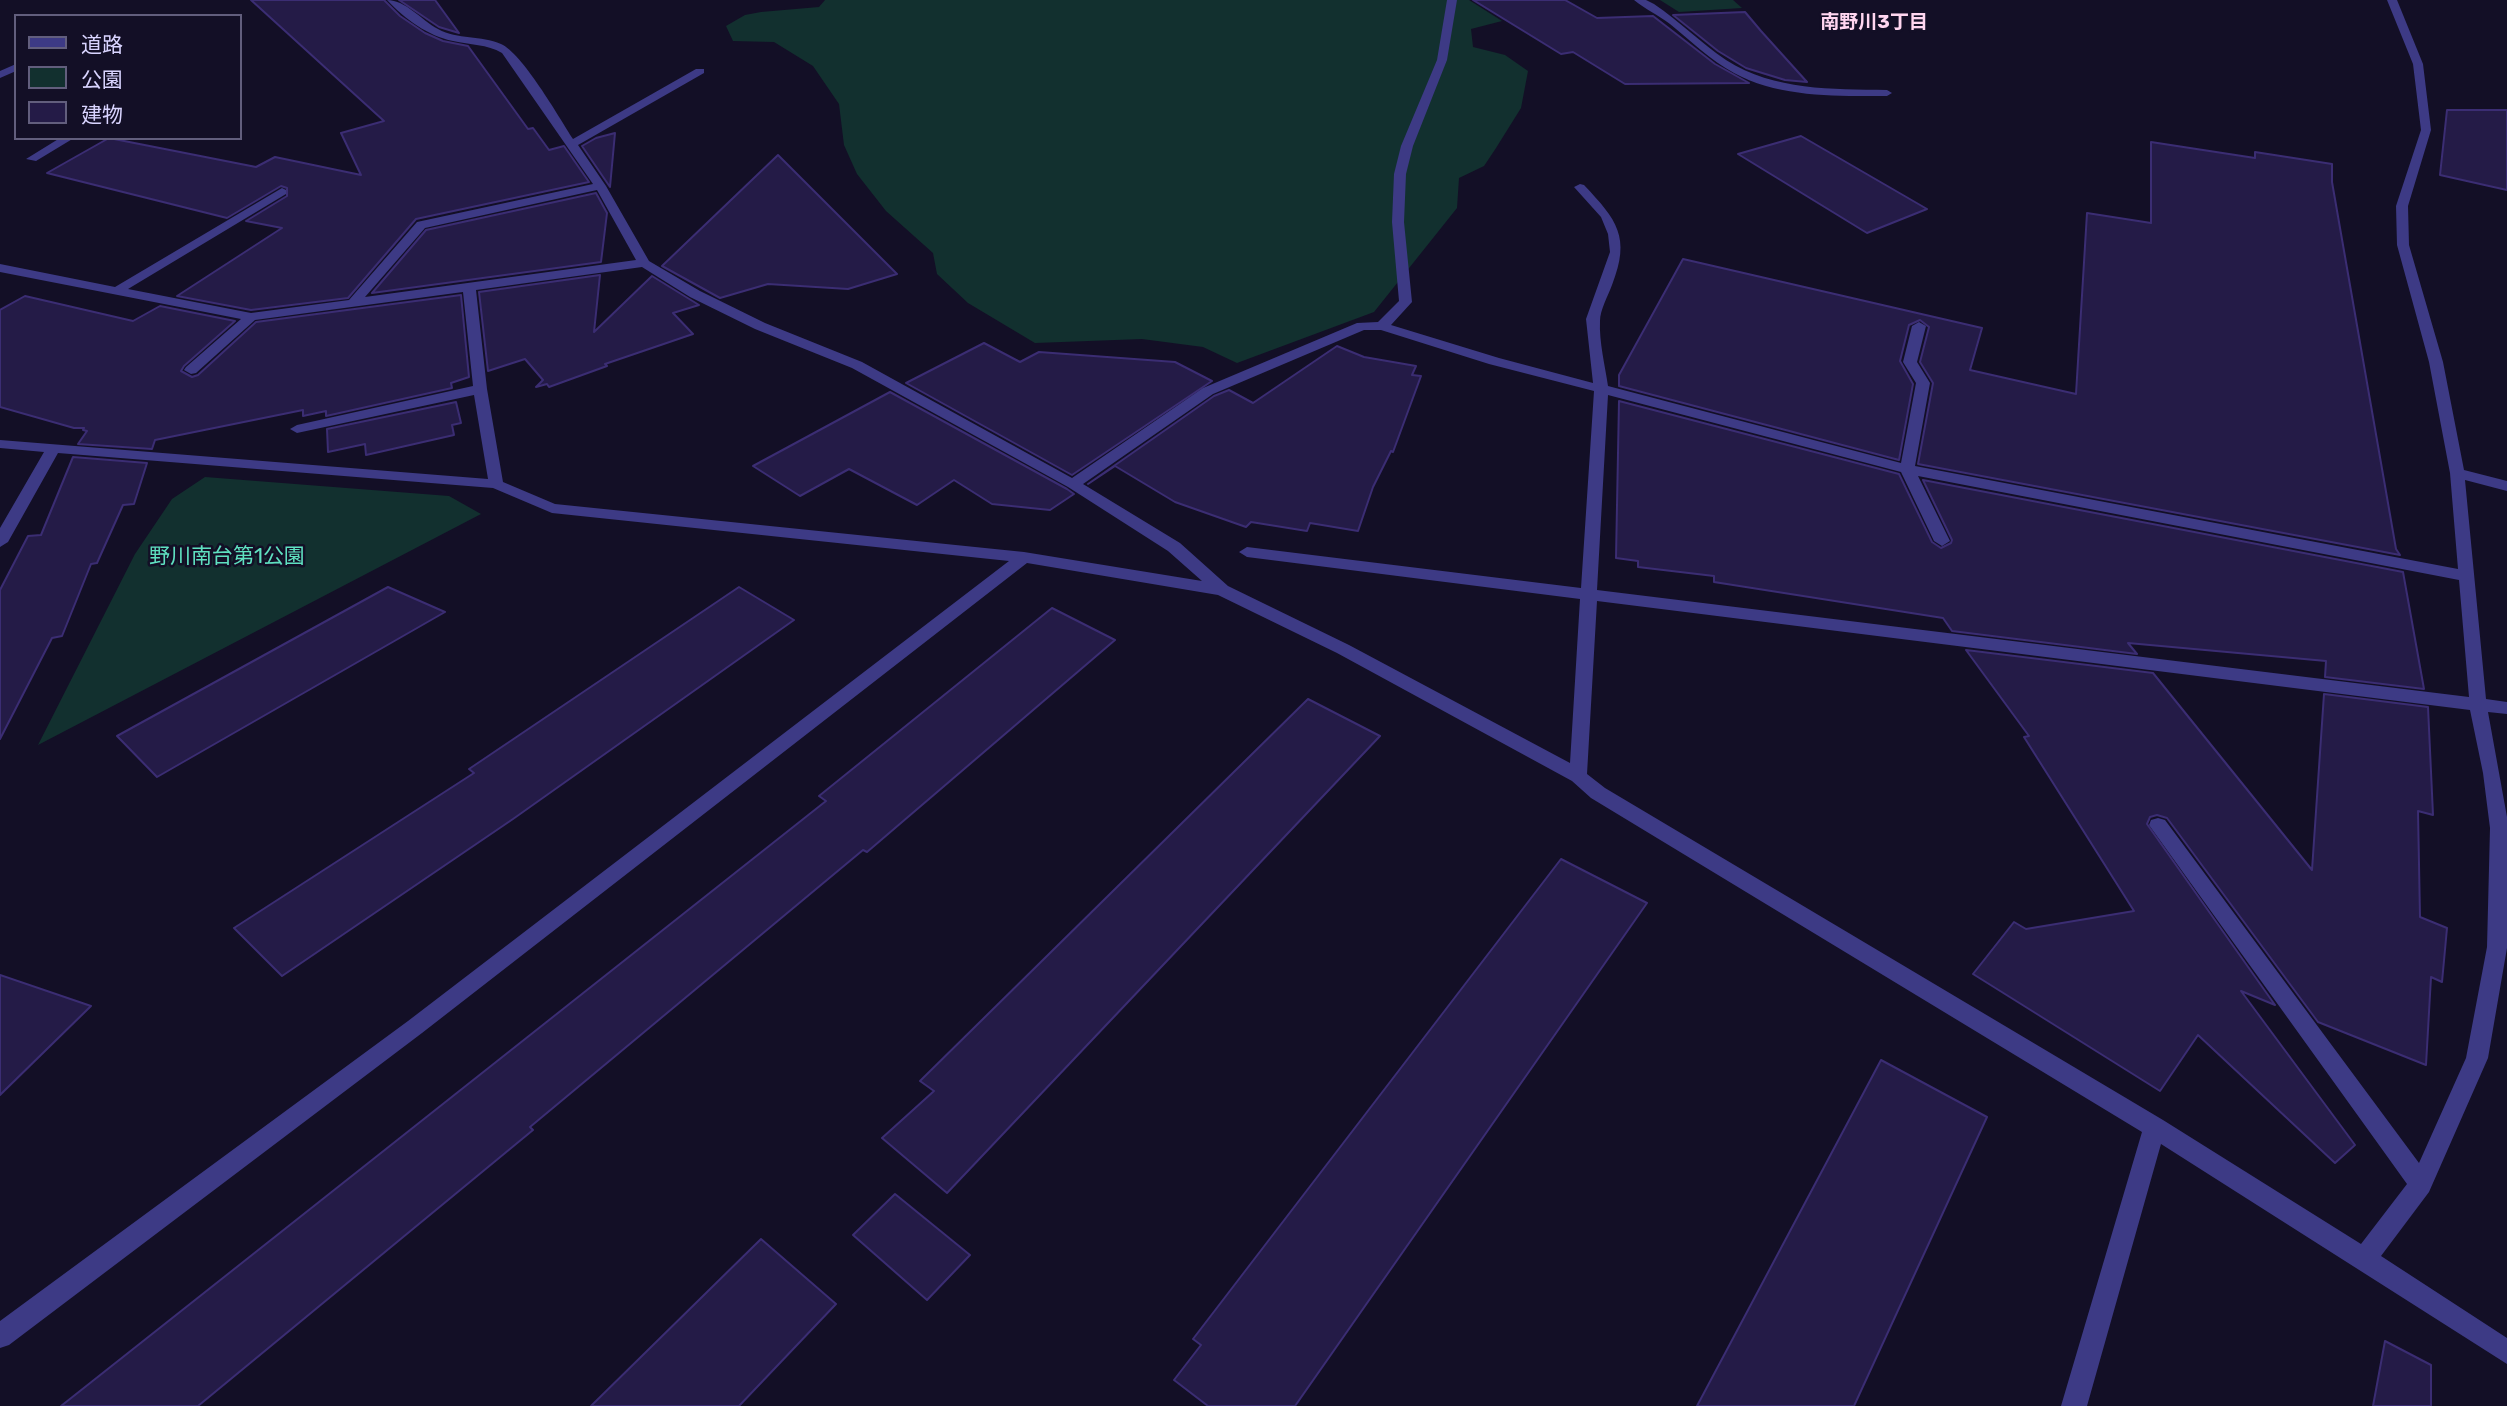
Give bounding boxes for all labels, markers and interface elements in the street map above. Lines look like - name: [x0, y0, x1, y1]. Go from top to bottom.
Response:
- district label: 南野川3丁目: [1820, 12, 1928, 34]
- legend: [14, 14, 242, 140]
- text: 道路: [81, 32, 123, 57]
- text: 公園: [81, 67, 123, 92]
- text: 建物: [81, 102, 123, 127]
- park label: 野川南台第1公園: [149, 544, 305, 570]

